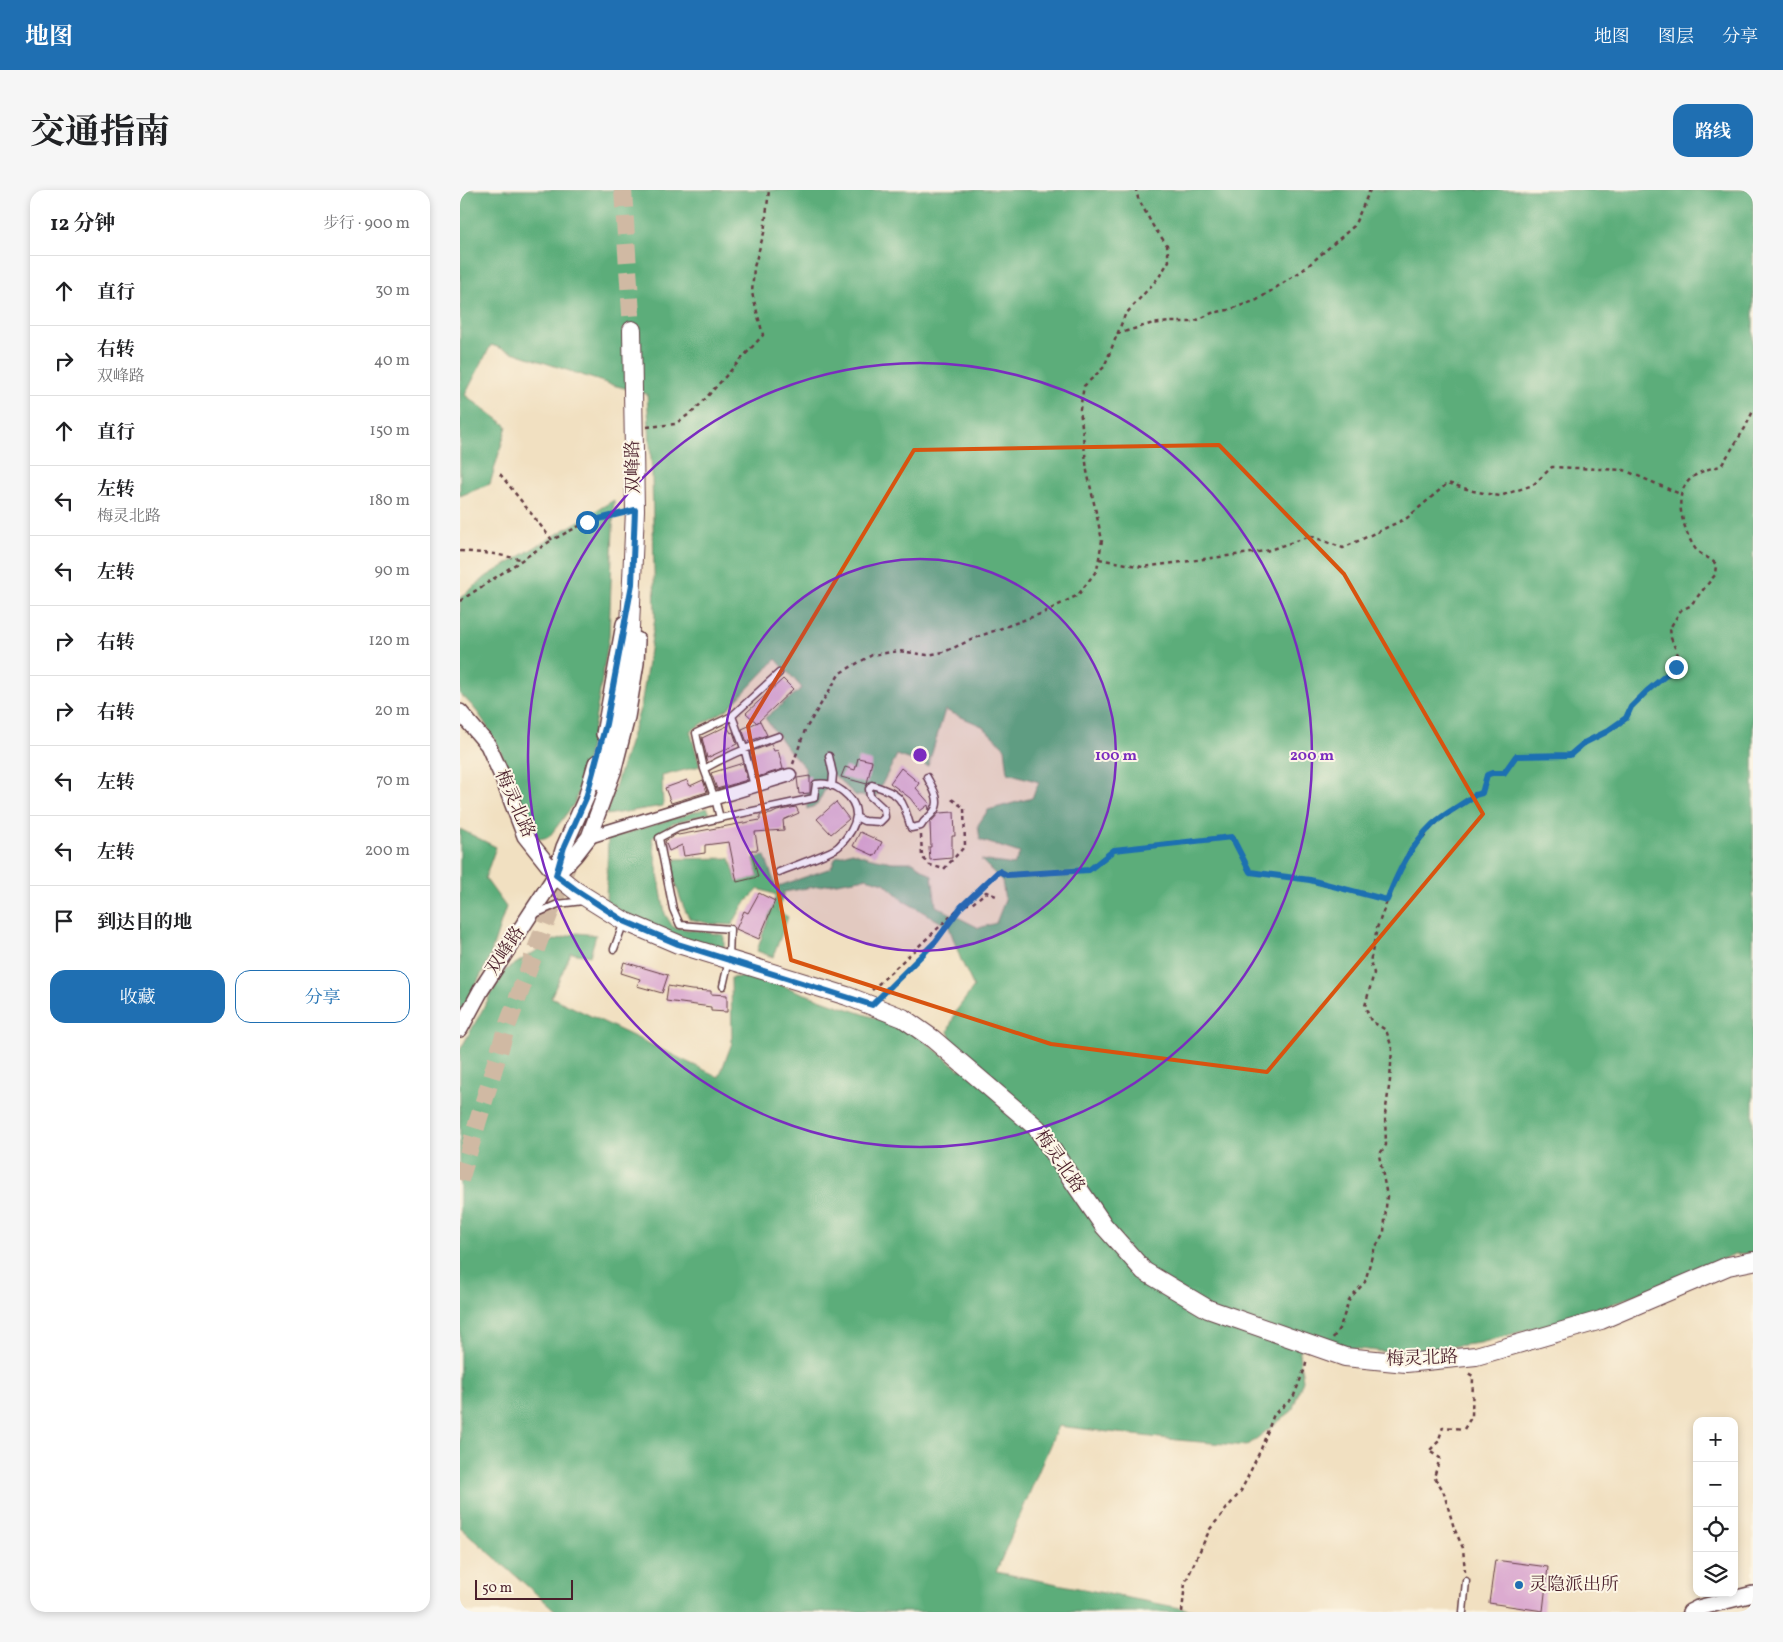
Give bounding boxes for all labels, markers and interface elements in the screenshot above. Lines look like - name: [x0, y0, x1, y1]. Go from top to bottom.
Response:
- text: 地图: [25, 21, 73, 55]
- text: 地图: [1594, 25, 1630, 50]
- text: 图层: [1658, 25, 1694, 50]
- text: 分享: [1722, 25, 1758, 50]
- button: 路线: [1673, 104, 1753, 157]
- text: 交通指南: [30, 110, 170, 158]
- text: 12 分钟: [50, 210, 116, 239]
- text: 步行 · 900 m: [323, 213, 410, 235]
- icon: ahead: [50, 277, 78, 305]
- text: 直行: [97, 280, 135, 306]
- text: 30 m: [375, 280, 410, 302]
- text: 右转: [97, 337, 135, 363]
- icon: right: [50, 347, 78, 375]
- text: 40 m: [374, 350, 410, 372]
- text: 双峰路: [97, 366, 145, 388]
- icon: ahead: [50, 417, 78, 445]
- text: 直行: [97, 420, 135, 446]
- text: 150 m: [369, 420, 410, 442]
- street label: 双峰路: [621, 440, 647, 494]
- text: 左转: [97, 477, 135, 503]
- icon: left: [50, 487, 78, 515]
- text: 180 m: [369, 490, 410, 512]
- text: 梅灵北路: [97, 506, 161, 528]
- route start: [576, 511, 599, 534]
- icon: left: [50, 557, 78, 585]
- text: 左转: [97, 560, 135, 586]
- text: 90 m: [374, 560, 410, 582]
- icon: right: [50, 627, 78, 655]
- text: 右转: [97, 630, 135, 656]
- text: 120 m: [368, 630, 410, 652]
- route end: [1665, 656, 1688, 679]
- icon: right: [50, 697, 78, 725]
- text: 右转: [97, 700, 135, 726]
- text: 20 m: [375, 700, 410, 722]
- centre of rings: [911, 746, 929, 764]
- text: 100 m: [1095, 746, 1138, 767]
- text: 200 m: [1290, 746, 1334, 767]
- street label: 梅灵北路: [488, 766, 540, 842]
- icon: left: [50, 767, 78, 795]
- text: 左转: [97, 770, 135, 796]
- text: 70 m: [376, 770, 410, 792]
- icon: left: [50, 837, 78, 865]
- text: 左转: [97, 840, 135, 866]
- text: 200 m: [365, 840, 410, 862]
- icon: arrive: [50, 907, 78, 935]
- text: 到达目的地: [97, 910, 192, 936]
- street label: 双峰路: [481, 922, 531, 980]
- button: 收藏: [50, 970, 225, 1023]
- button: 分享: [235, 970, 410, 1023]
- street label: 梅灵北路: [1028, 1125, 1090, 1199]
- street label: 梅灵北路: [1386, 1345, 1458, 1373]
- map controls: [1693, 1417, 1738, 1597]
- button: +: [1693, 1417, 1738, 1462]
- button: −: [1693, 1462, 1738, 1507]
- button: locate: [1693, 1507, 1738, 1552]
- button: layers: [1693, 1552, 1738, 1597]
- place label: 灵隐派出所: [1529, 1573, 1619, 1598]
- scale bar: [475, 1577, 572, 1600]
- text: 50 m: [482, 1579, 512, 1598]
- marker: 灵隐派出所: [1513, 1579, 1525, 1591]

